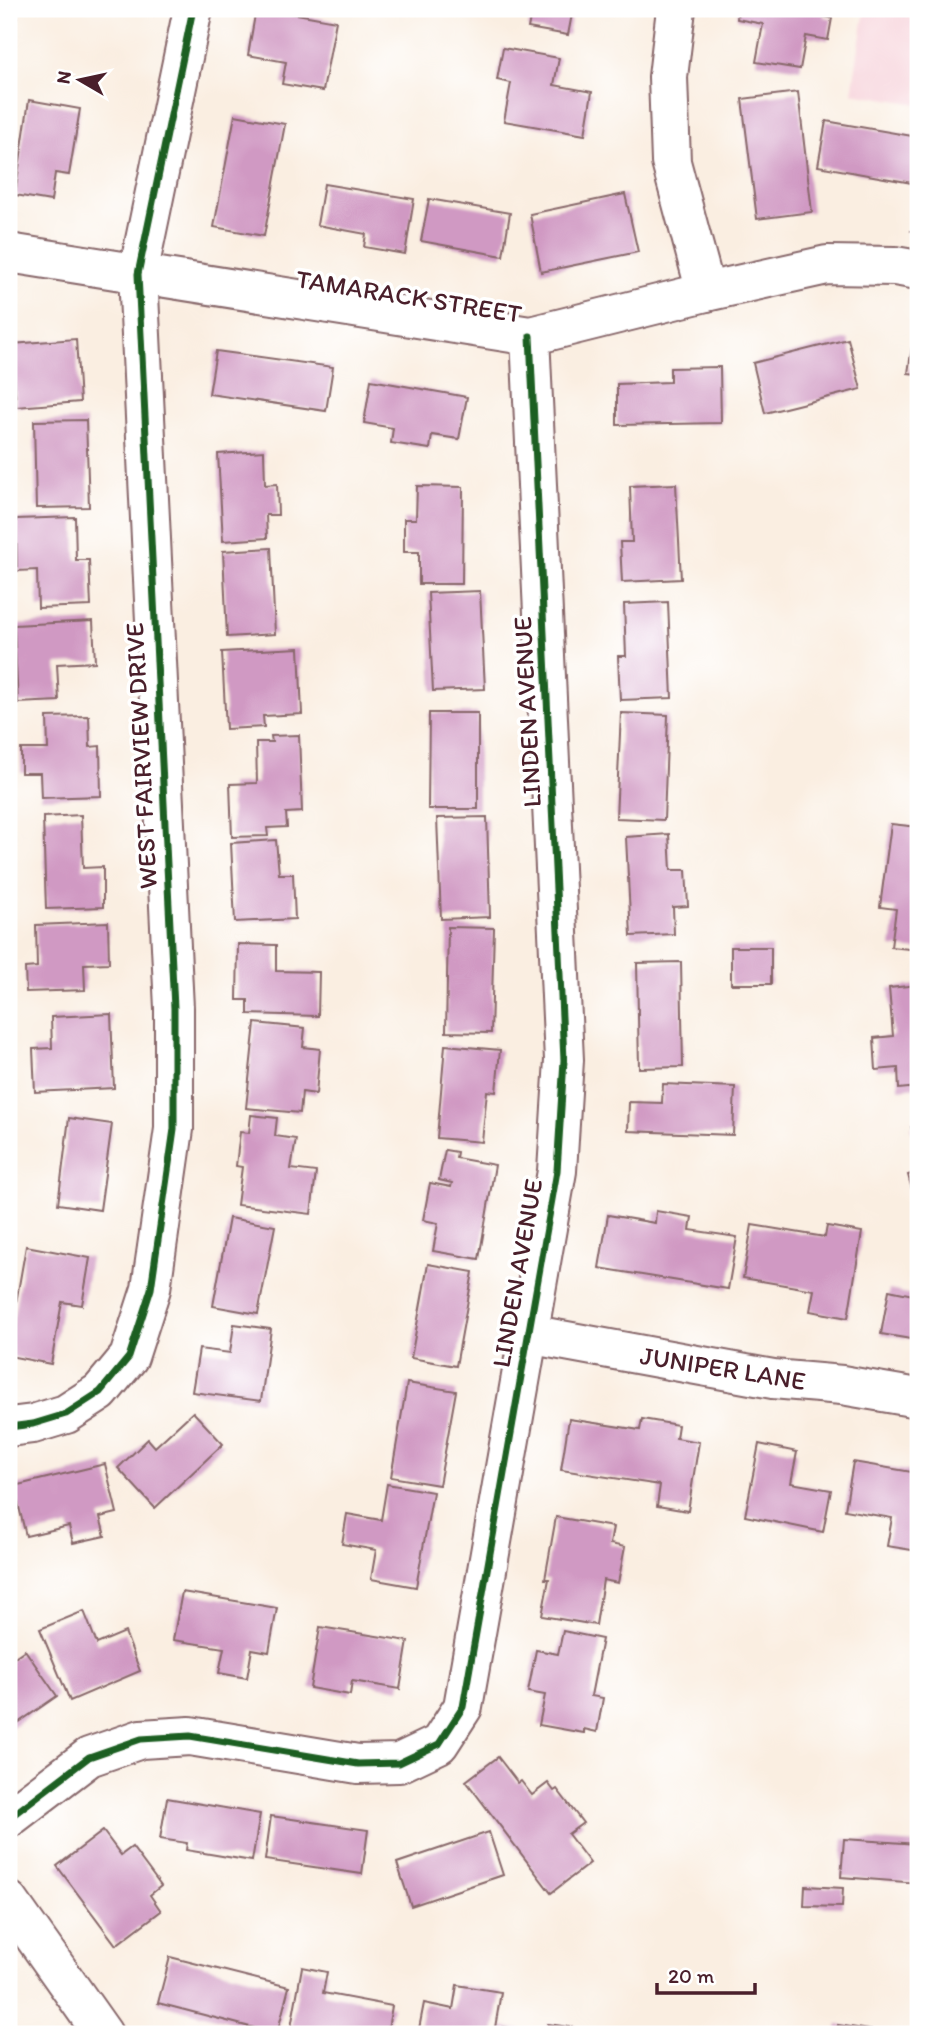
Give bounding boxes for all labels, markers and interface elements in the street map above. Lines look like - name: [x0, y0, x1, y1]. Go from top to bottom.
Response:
- north arrow: [46, 46, 116, 116]
- text: N: [51, 69, 76, 86]
- street label: TAMARACK STREET: [294, 262, 524, 330]
- street label: LINDEN AVENUE: [506, 616, 548, 808]
- street label: WEST FAIRVIEW DRIVE: [118, 622, 164, 890]
- street label: LINDEN AVENUE: [485, 1176, 549, 1370]
- street label: JUNIPER LANE: [638, 1339, 808, 1397]
- scale bar: [657, 1952, 755, 1996]
- text: 20 m: [668, 1963, 715, 1988]

